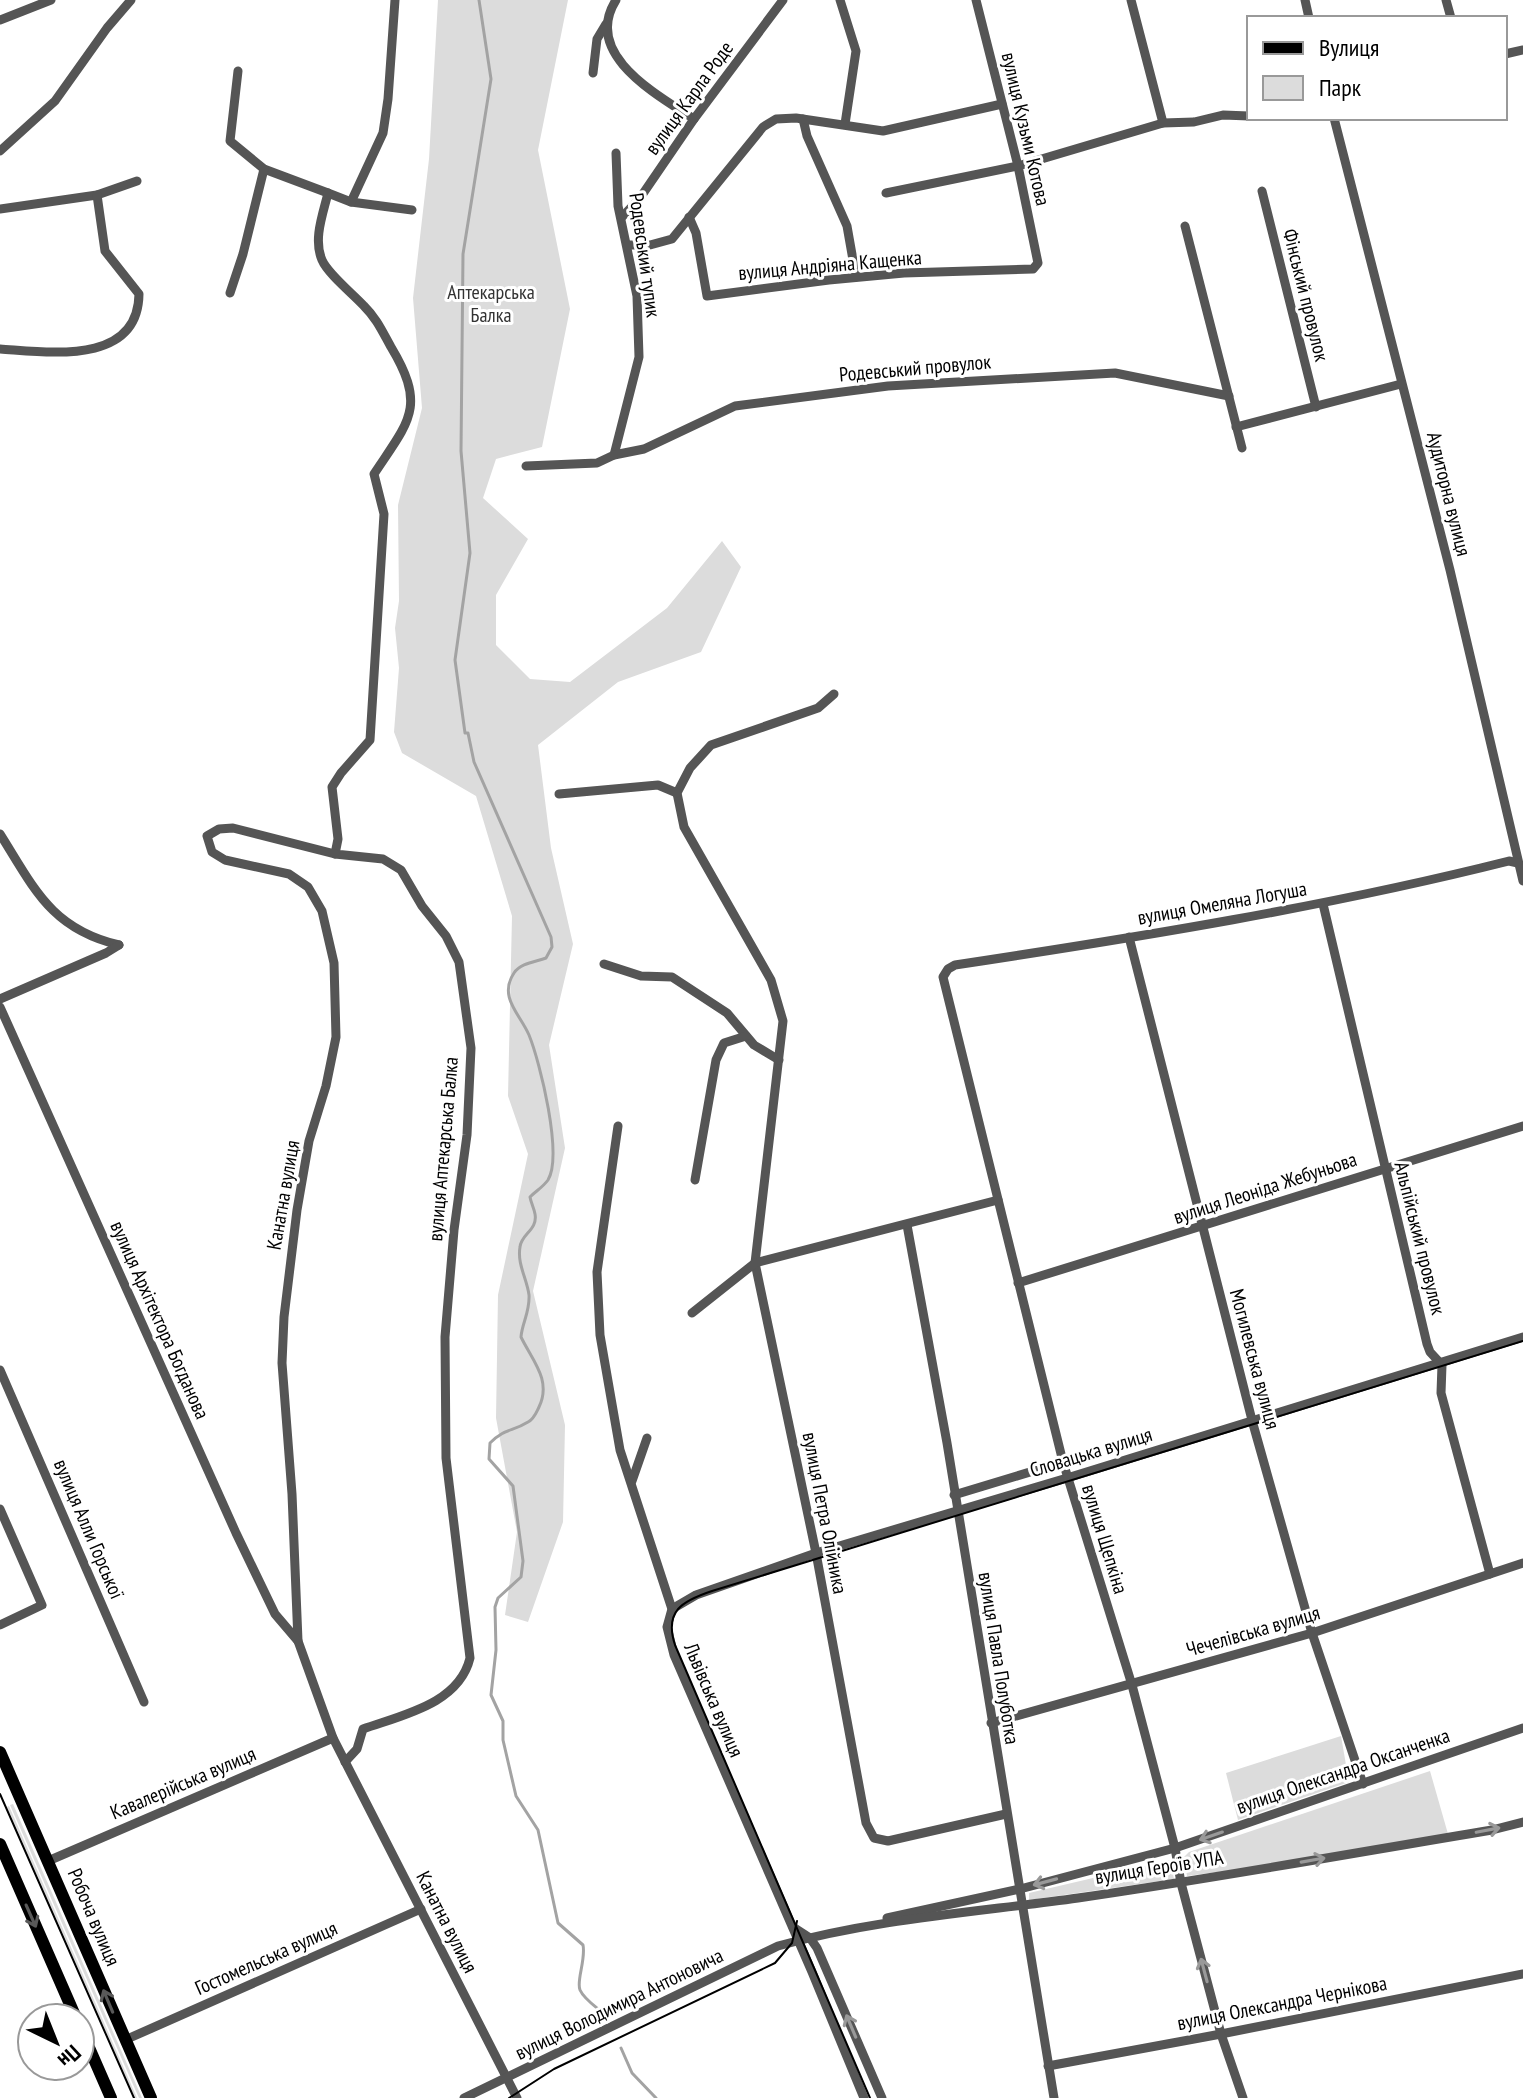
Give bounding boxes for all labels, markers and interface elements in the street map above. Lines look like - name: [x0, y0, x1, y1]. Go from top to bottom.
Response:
- legend: [1247, 16, 1507, 120]
- text: Вулиця: [1319, 32, 1379, 63]
- street label: вулиця Карла Роде: [639, 36, 739, 160]
- street label: вулиця Кузьми Котова: [996, 50, 1056, 208]
- text: Парк: [1319, 72, 1362, 103]
- street label: Родевський тупик: [623, 191, 667, 319]
- street label: Фінський провулок: [1277, 226, 1335, 364]
- street label: вулиця Андріяна Кащенка: [737, 244, 923, 286]
- park label: Аптекарська Балка: [447, 279, 535, 328]
- street label: Родевський провулок: [838, 348, 992, 388]
- street label: Аудиторна вулиця: [1421, 429, 1477, 559]
- street label: вулиця Омеляна Логуша: [1135, 875, 1309, 931]
- street label: вулиця Аптекарська Балка: [422, 1056, 464, 1242]
- street label: Канатна вулиця: [261, 1138, 305, 1252]
- street label: вулиця Леоніда Жебуньова: [1170, 1146, 1360, 1230]
- street label: Альпійський провулок: [1388, 1159, 1452, 1317]
- street label: вулиця Архітектора Богданова: [105, 1217, 215, 1423]
- street label: Могилевська вулиця: [1224, 1286, 1286, 1432]
- street label: Словацька вулиця: [1027, 1421, 1155, 1483]
- street label: вулиця Петра Олійника: [797, 1430, 853, 1596]
- street label: вулиця Алли Горської: [48, 1455, 130, 1603]
- street label: вулиця Щепкіна: [1076, 1481, 1134, 1597]
- street label: вулиця Павла Полуботка: [973, 1570, 1025, 1746]
- street label: Чечелівська вулиця: [1183, 1600, 1323, 1662]
- street label: Львівська вулиця: [678, 1638, 750, 1761]
- street label: вулиця Олександра Оксанченка: [1233, 1722, 1453, 1820]
- street label: Кавалерійська вулиця: [106, 1741, 260, 1825]
- one-way arrow: [1475, 1822, 1500, 1837]
- one-way arrow: [1199, 1829, 1224, 1844]
- street label: вулиця Героїв УПА: [1093, 1844, 1225, 1890]
- one-way arrow: [1300, 1852, 1325, 1867]
- street label: Робоча вулиця: [62, 1864, 126, 1970]
- street label: Канатна вулиця: [410, 1867, 484, 1977]
- one-way arrow: [1033, 1876, 1059, 1891]
- one-way arrow: [25, 1903, 40, 1928]
- street label: Гостомельська вулиця: [191, 1915, 341, 2001]
- street label: вулиця Володимира Антоновича: [511, 1942, 727, 2066]
- one-way arrow: [1196, 1957, 1211, 1983]
- street label: вулиця Олександра Чернікова: [1175, 1970, 1389, 2036]
- one-way arrow: [100, 1989, 115, 2014]
- north arrow: [16, 2002, 96, 2082]
- one-way arrow: [843, 2014, 858, 2039]
- text: Пн: [52, 2039, 87, 2074]

